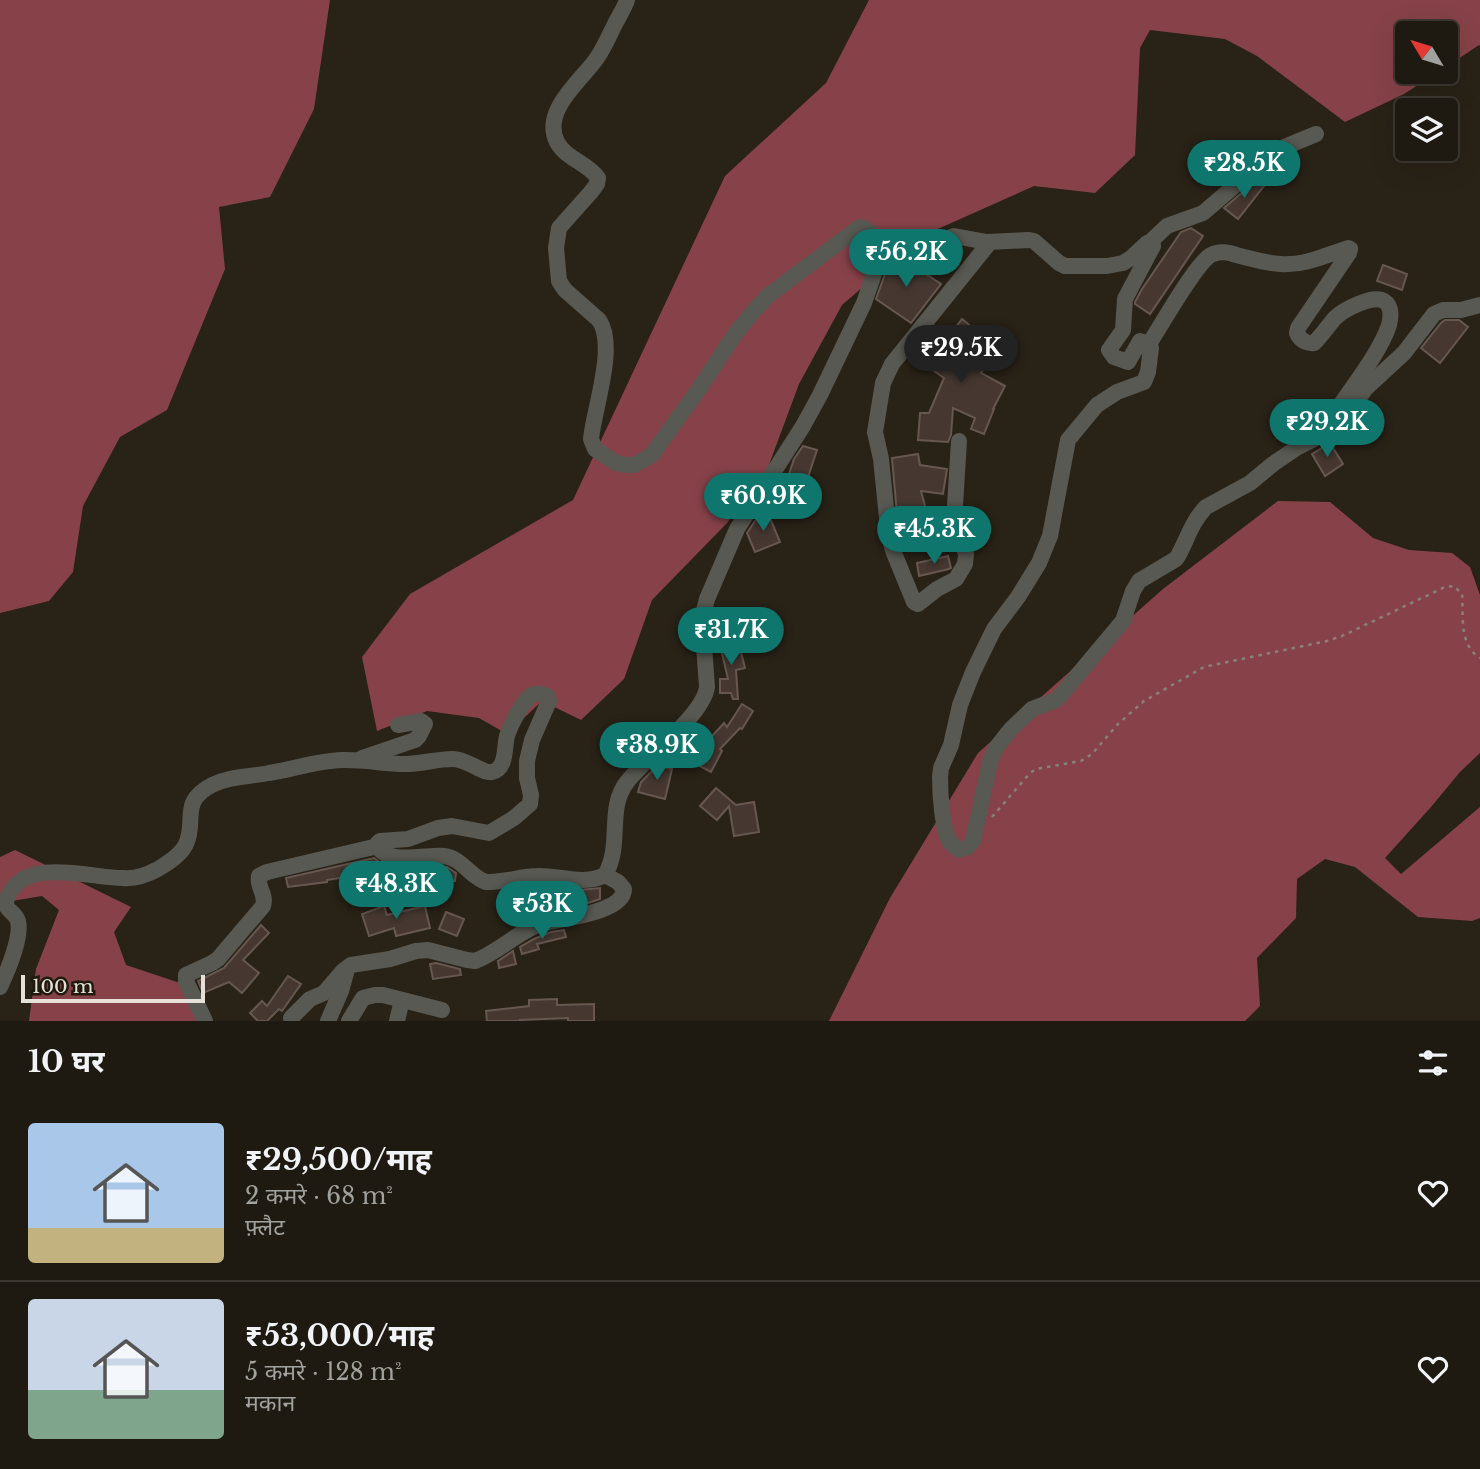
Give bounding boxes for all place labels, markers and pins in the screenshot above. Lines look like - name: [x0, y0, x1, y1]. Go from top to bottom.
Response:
- pin: ₹28.5K: [1187, 140, 1301, 200]
- pin: ₹56.2K: [849, 230, 963, 289]
- pin: ₹29.5K: [904, 326, 1018, 385]
- pin: ₹29.2K: [1270, 400, 1384, 459]
- pin: ₹60.9K: [706, 474, 820, 533]
- pin: ₹45.3K: [877, 506, 991, 566]
- pin: ₹31.7K: [674, 608, 788, 667]
- pin: ₹38.9K: [600, 722, 714, 782]
- pin: ₹48.3K: [339, 862, 453, 921]
- pin: ₹53K: [501, 881, 583, 941]

